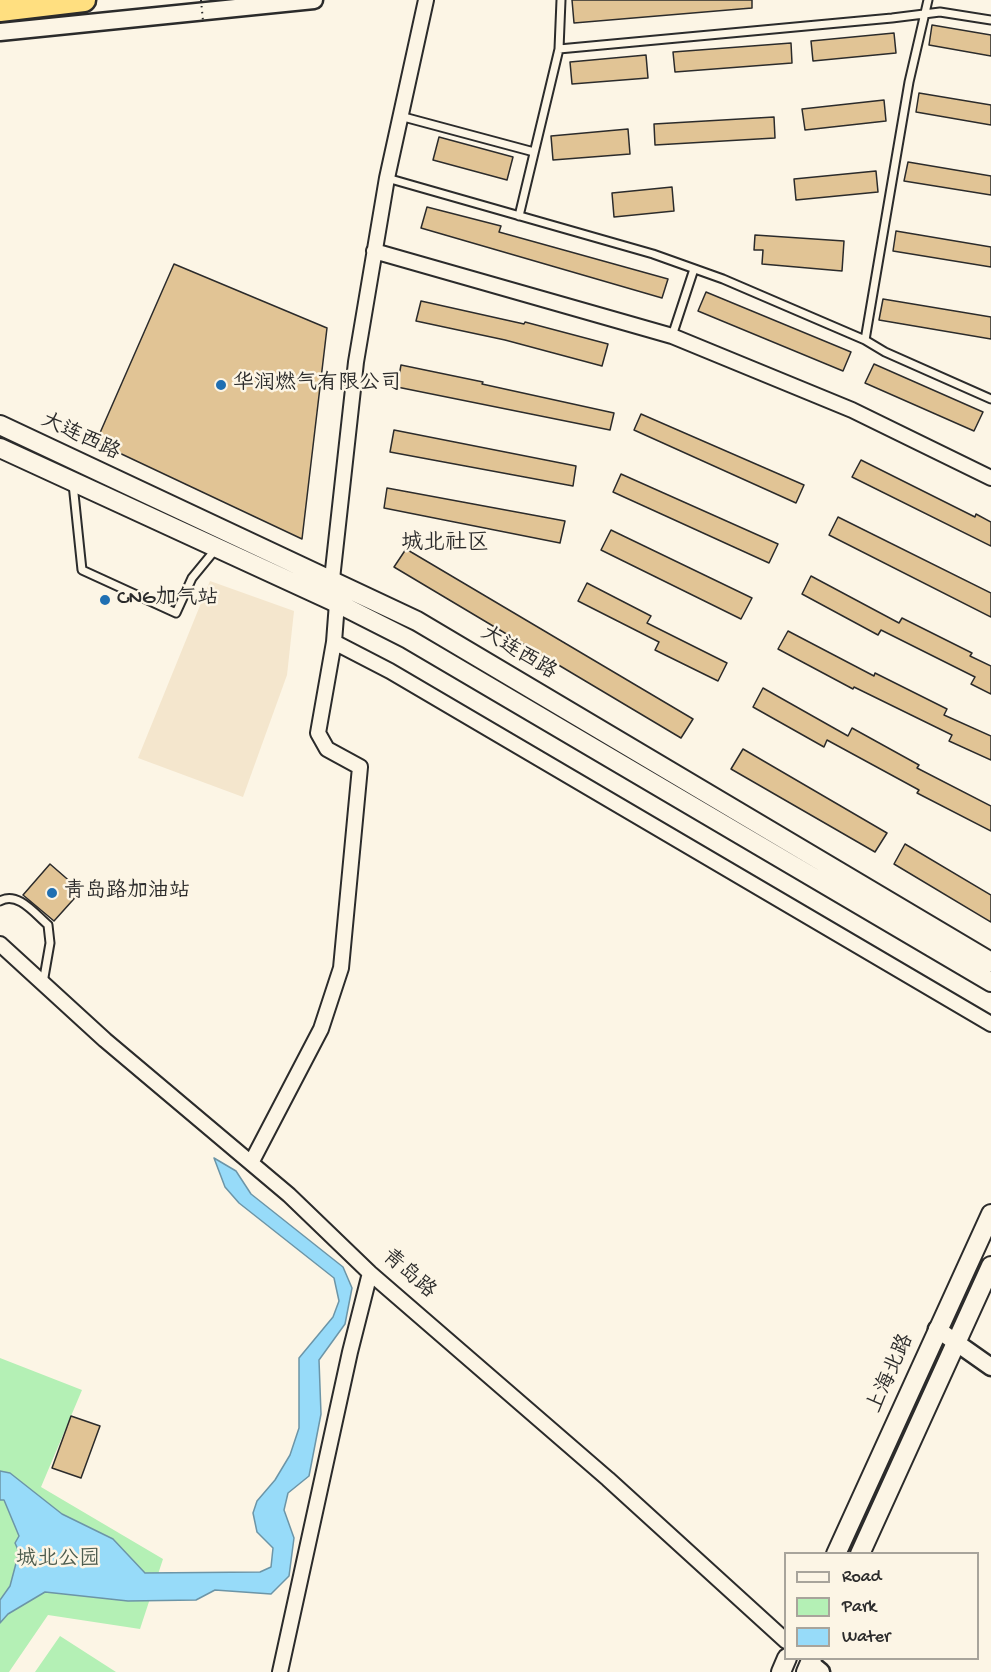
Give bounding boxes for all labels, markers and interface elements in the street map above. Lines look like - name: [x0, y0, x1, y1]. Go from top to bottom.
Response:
- place label: 华润燃气有限公司: [233, 372, 401, 398]
- marker: 华润燃气有限公司: [214, 378, 228, 392]
- street label: 大连西路: [37, 409, 123, 467]
- district label: 城北社区: [401, 532, 489, 558]
- place label: CNG加气站: [117, 587, 218, 613]
- marker: CNG加气站: [98, 593, 112, 607]
- street label: 大连西路: [476, 622, 560, 686]
- place label: 青岛路加油站: [64, 880, 190, 906]
- marker: 青岛路加油站: [45, 886, 59, 900]
- street label: 青岛路: [376, 1245, 440, 1305]
- street label: 上海北路: [863, 1331, 921, 1417]
- park label: 城北公园: [16, 1548, 100, 1574]
- legend: [784, 1552, 979, 1660]
- text: Road: [842, 1567, 881, 1588]
- text: Park: [842, 1597, 876, 1618]
- text: Water: [842, 1627, 890, 1648]

